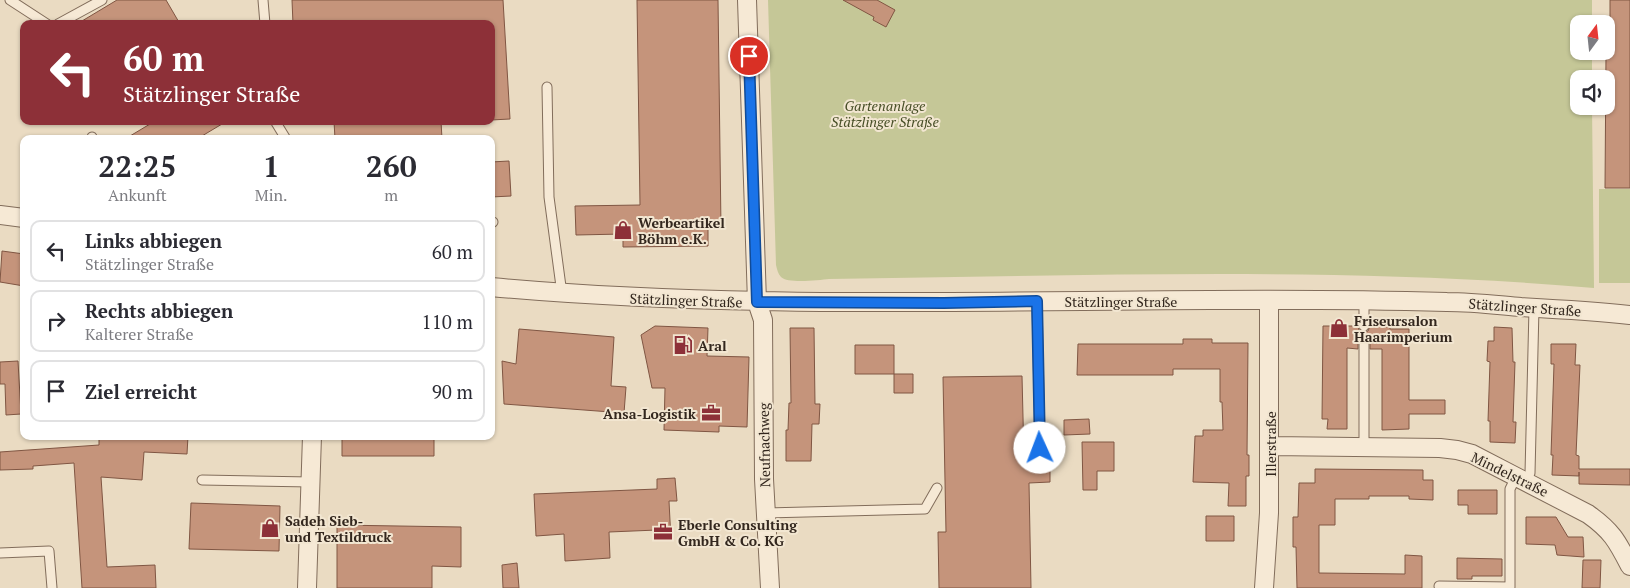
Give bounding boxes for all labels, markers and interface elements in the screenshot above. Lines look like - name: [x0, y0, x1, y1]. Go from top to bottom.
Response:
- north arrow: [1570, 15, 1615, 60]
- map controls: [1570, 15, 1615, 115]
- text: 60 m: [123, 35, 204, 81]
- pin: [728, 35, 770, 77]
- icon: left: [40, 40, 105, 105]
- icon: arrive: [735, 42, 763, 70]
- button: sound: [1570, 70, 1615, 115]
- text: Stätzlinger Straße: [123, 79, 300, 108]
- park label: Gartenanlage Stätzlinger Straße: [831, 96, 940, 131]
- text: 22:25: [98, 146, 176, 186]
- text: 1: [263, 146, 280, 186]
- text: 260: [366, 146, 417, 186]
- text: Ankunft: [108, 184, 167, 206]
- text: Min.: [255, 184, 287, 206]
- text: m: [384, 184, 398, 206]
- place label: Werbeartikel Böhm e.K.: [638, 213, 725, 248]
- shop icon: Werbeartikel Böhm e.K.: [612, 219, 634, 241]
- text: Links abbiegen: [85, 228, 222, 253]
- icon: left: [42, 237, 70, 265]
- text: 60 m: [432, 239, 473, 264]
- text: Stätzlinger Straße: [85, 253, 214, 275]
- street label: Stätzlinger Straße: [629, 289, 743, 311]
- street label: Stätzlinger Straße: [1065, 292, 1177, 311]
- street label: Stätzlinger Straße: [1468, 294, 1582, 320]
- text: Rechts abbiegen: [85, 298, 233, 323]
- icon: right: [42, 307, 70, 335]
- text: 110 m: [422, 309, 473, 334]
- place label: Friseursalon Haarimperium: [1354, 311, 1452, 346]
- shop icon: Friseursalon Haarimperium: [1328, 317, 1350, 339]
- text: Kalterer Straße: [85, 323, 193, 345]
- fuel station icon: Aral: [672, 334, 694, 356]
- place label: Aral: [698, 336, 727, 355]
- icon: arrive: [42, 377, 70, 405]
- text: Ziel erreicht: [85, 379, 197, 404]
- text: 90 m: [432, 379, 473, 404]
- office icon: Ansa-Logistik: [700, 402, 722, 424]
- street label: Neufnachweg: [754, 402, 774, 487]
- place label: Ansa-Logistik: [603, 404, 697, 423]
- street label: Illerstraße: [1261, 411, 1280, 477]
- position arrow: [1013, 421, 1065, 473]
- street label: Mindelstraße: [1468, 447, 1552, 501]
- place label: Sadeh Sieb- und Textildruck: [285, 511, 392, 546]
- place label: Eberle Consulting GmbH & Co. KG: [678, 515, 798, 550]
- shop icon: Sadeh Sieb- und Textildruck: [259, 517, 281, 539]
- office icon: Eberle Consulting GmbH & Co. KG: [652, 521, 674, 543]

